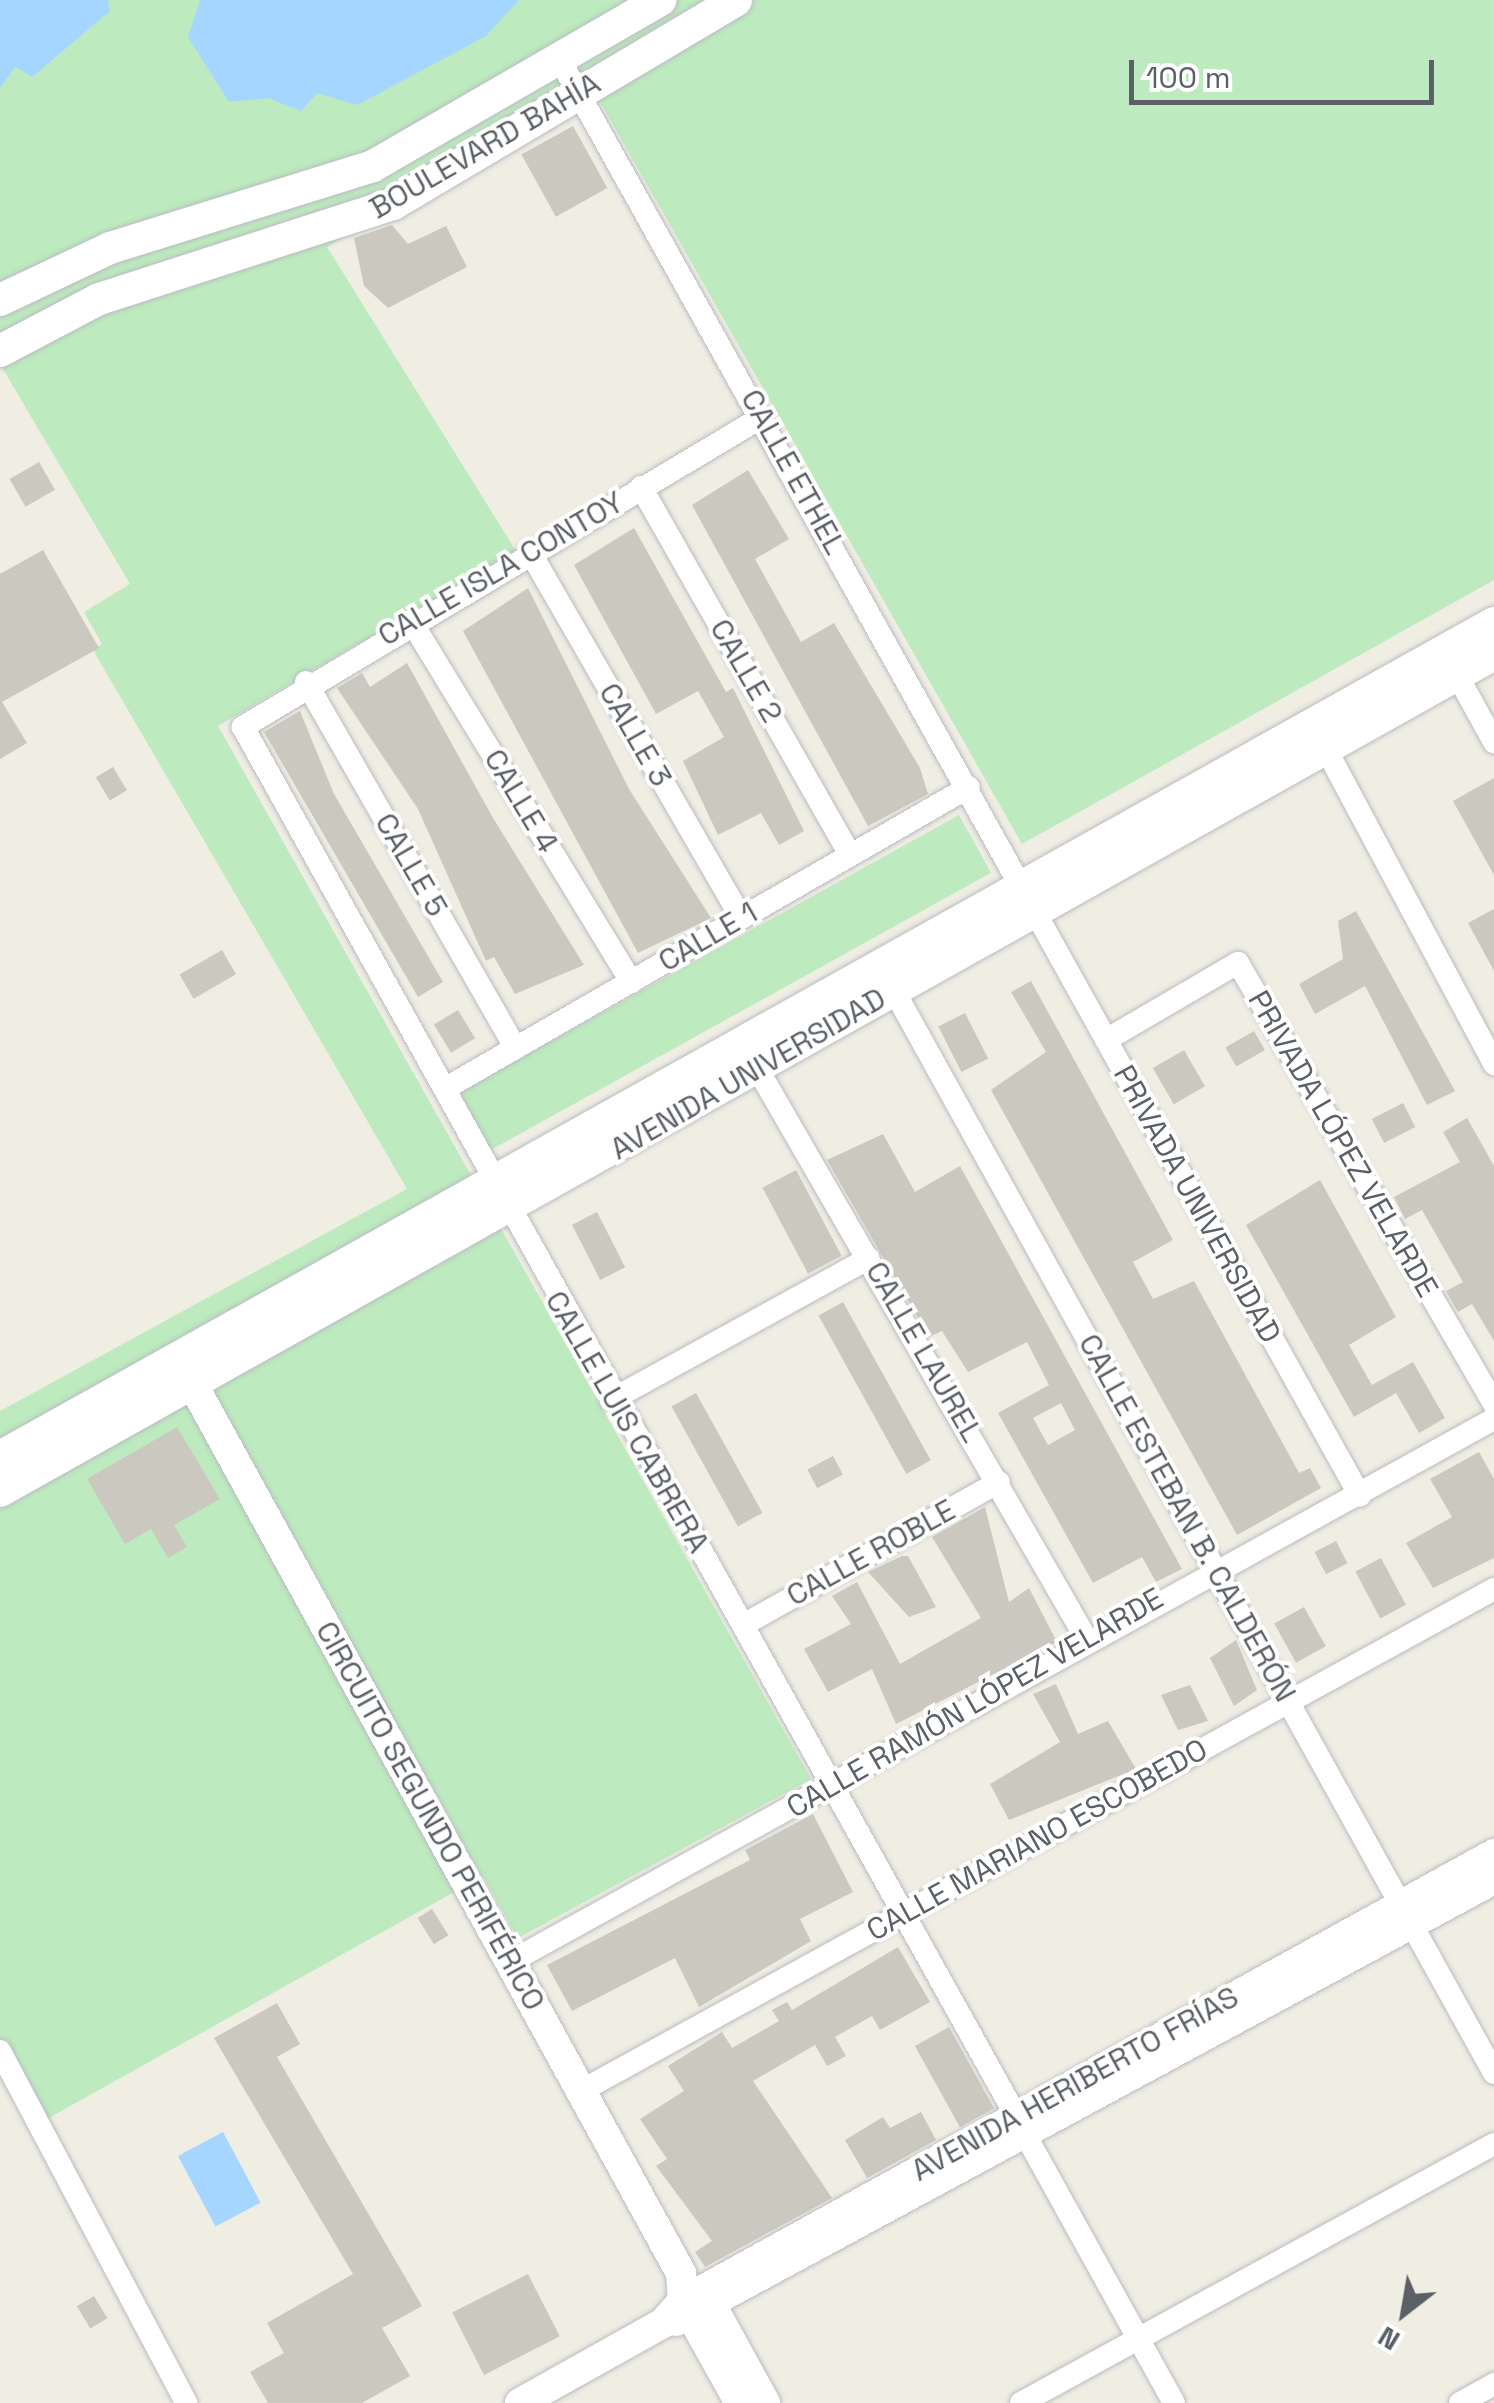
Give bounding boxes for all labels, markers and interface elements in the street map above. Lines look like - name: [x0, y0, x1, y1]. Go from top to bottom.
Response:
- scale bar: [1134, 40, 1439, 102]
- text: 100 m: [1146, 58, 1231, 97]
- street label: BOULEVARD BAHÍA: [363, 65, 607, 227]
- street label: CALLE ETHEL: [733, 383, 853, 561]
- street label: CALLE ISLA CONTOY: [372, 484, 630, 654]
- street label: CALLE 2: [702, 613, 790, 729]
- street label: CALLE 3: [591, 677, 679, 793]
- street label: CALLE 4: [476, 743, 566, 859]
- street label: CALLE 5: [367, 807, 455, 923]
- street label: CALLE 1: [652, 894, 764, 980]
- street label: AVENIDA UNIVERSIDAD: [604, 980, 892, 1168]
- street label: PRIVADA LÓPEZ VELARDE: [1240, 984, 1446, 1304]
- street label: PRIVADA UNIVERSIDAD: [1106, 1059, 1288, 1349]
- street label: CALLE LAUREL: [858, 1255, 990, 1449]
- street label: CALLE LUIS CABRERA: [537, 1285, 717, 1559]
- street label: CALLE ESTEBAN B. CALDERÓN: [1071, 1328, 1303, 1708]
- street label: CALLE ROBLE: [781, 1492, 961, 1614]
- street label: CALLE RAMÓN LÓPEZ VELARDE: [780, 1580, 1170, 1826]
- street label: CIRCUITO SEGUNDO PERIFÉRICO: [308, 1615, 552, 2017]
- street label: CALLE MARIANO ESCOBEDO: [861, 1731, 1213, 1949]
- street label: AVENIDA HERIBERTO FRÍAS: [905, 1979, 1245, 2189]
- north arrow: [1354, 2263, 1454, 2363]
- text: N: [1371, 2318, 1406, 2359]

